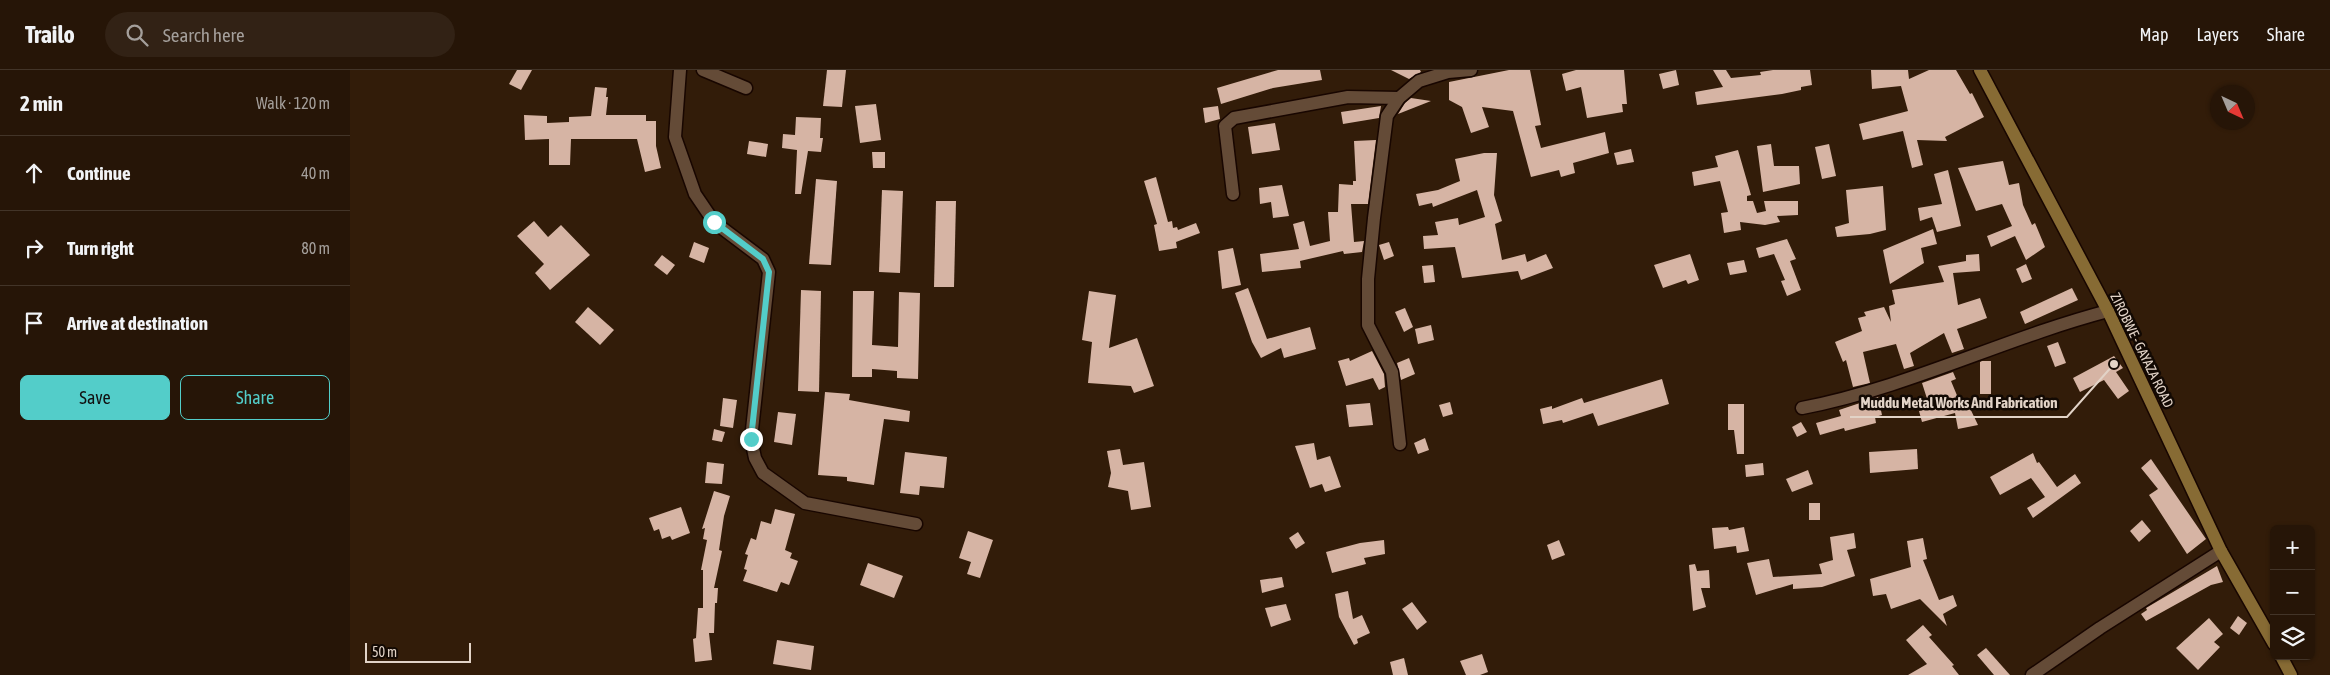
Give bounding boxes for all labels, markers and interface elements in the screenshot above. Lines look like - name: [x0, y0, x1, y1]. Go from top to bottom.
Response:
- search box: [105, 12, 455, 57]
- text: Trailo: [25, 21, 75, 48]
- icon: search: [123, 21, 151, 49]
- text: Search here: [163, 24, 245, 46]
- text: Map: [2139, 24, 2168, 45]
- text: Layers: [2196, 24, 2239, 45]
- text: Share: [2267, 24, 2305, 45]
- north arrow: [2210, 85, 2255, 130]
- text: 2 min: [20, 91, 63, 115]
- text: Walk · 120 m: [256, 94, 330, 112]
- icon: ahead: [20, 159, 48, 187]
- text: Continue: [67, 162, 131, 184]
- text: 40 m: [301, 164, 330, 182]
- route start: [703, 211, 726, 234]
- icon: right: [20, 234, 48, 262]
- text: Turn right: [67, 237, 134, 259]
- text: 80 m: [301, 239, 330, 257]
- street label: ZIROBWE - GAYAZA ROAD: [2107, 290, 2177, 410]
- icon: arrive: [20, 309, 48, 337]
- text: Arrive at destination: [67, 312, 208, 334]
- button: Save: [20, 375, 170, 420]
- button: Share: [180, 375, 330, 420]
- callout: Muddu Metal Works And Fabrication: [1850, 387, 2067, 417]
- text: Muddu Metal Works And Fabrication: [1861, 394, 2057, 411]
- route end: [740, 428, 763, 451]
- map controls: [2270, 525, 2315, 660]
- button: +: [2270, 525, 2315, 570]
- button: −: [2270, 570, 2315, 615]
- button: layers: [2270, 615, 2315, 660]
- scale bar: [365, 640, 471, 663]
- text: 50 m: [372, 644, 397, 660]

